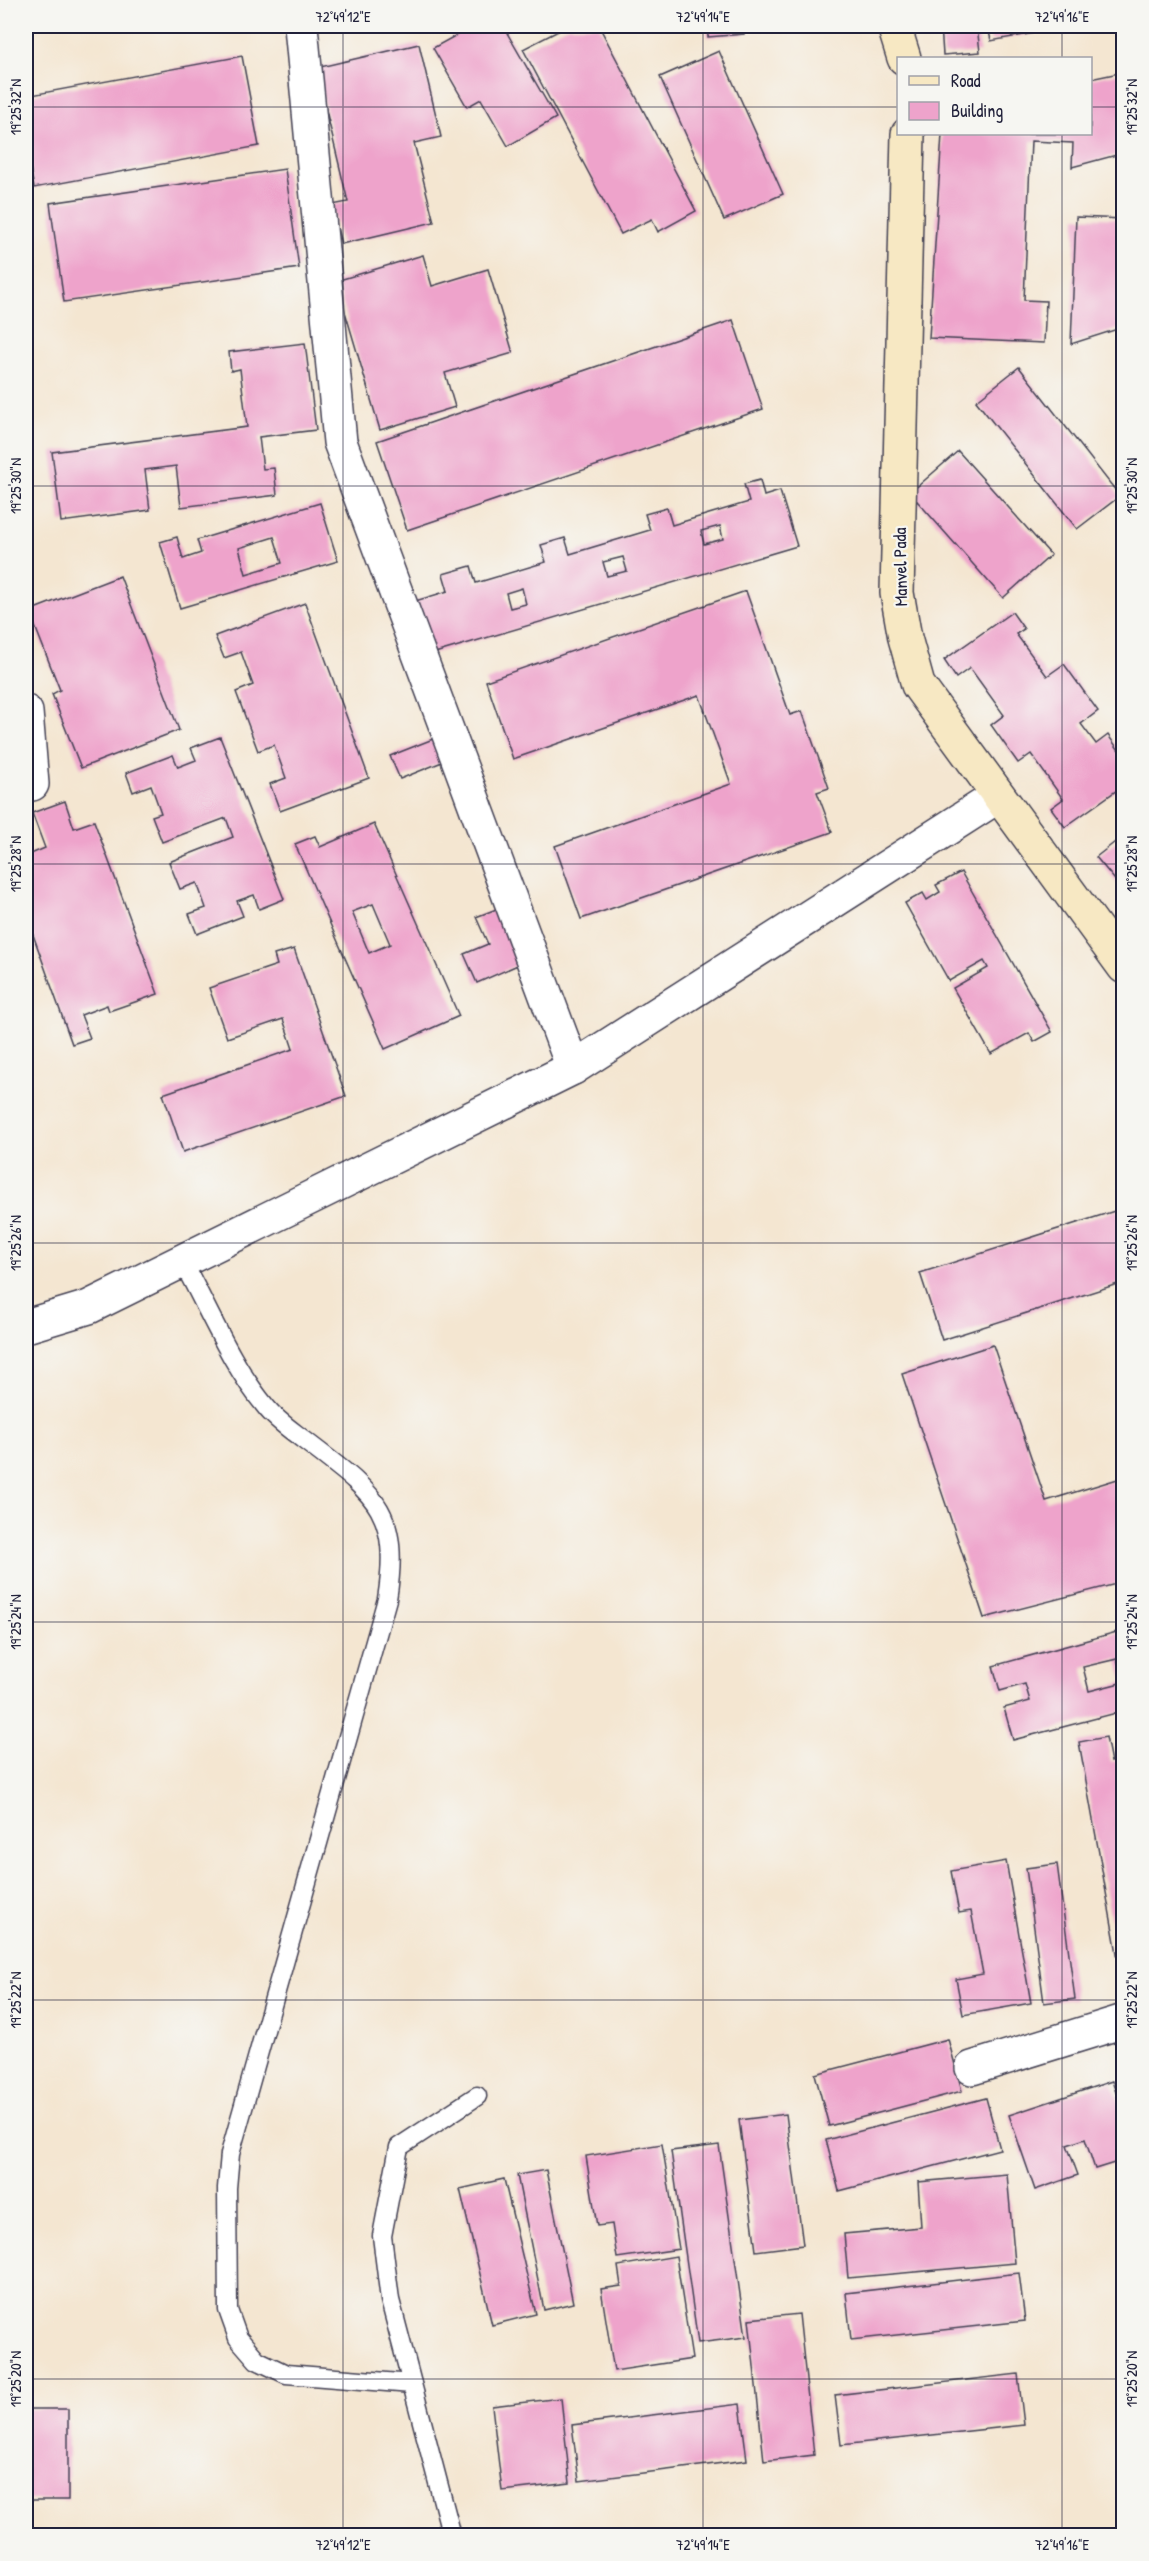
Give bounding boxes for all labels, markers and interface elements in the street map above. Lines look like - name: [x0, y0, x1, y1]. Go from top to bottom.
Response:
- text: 72°49'12"E: [315, 6, 371, 27]
- text: 72°49'14"E: [676, 6, 730, 27]
- text: 72°49'16"E: [1035, 6, 1089, 27]
- legend: [897, 57, 1092, 135]
- text: Road: [951, 68, 981, 93]
- text: 19°25'32"N: [5, 79, 26, 135]
- text: 19°25'32"N: [1121, 79, 1142, 135]
- text: Building: [951, 98, 1003, 123]
- text: 19°25'30"N: [5, 458, 26, 514]
- text: 19°25'30"N: [1121, 458, 1142, 514]
- street label: Manvel Pada: [887, 527, 913, 607]
- text: 19°25'28"N: [5, 836, 26, 892]
- text: 19°25'28"N: [1121, 836, 1142, 892]
- text: 19°25'26"N: [5, 1215, 26, 1271]
- text: 19°25'26"N: [1121, 1215, 1142, 1271]
- text: 19°25'24"N: [5, 1594, 26, 1650]
- text: 19°25'24"N: [1121, 1594, 1142, 1650]
- text: 19°25'22"N: [5, 1972, 26, 2028]
- text: 19°25'22"N: [1121, 1972, 1142, 2028]
- text: 19°25'20"N: [5, 2351, 26, 2407]
- text: 19°25'20"N: [1121, 2351, 1142, 2407]
- text: 72°49'12"E: [315, 2534, 371, 2555]
- text: 72°49'14"E: [676, 2534, 730, 2555]
- text: 72°49'16"E: [1035, 2534, 1089, 2555]

